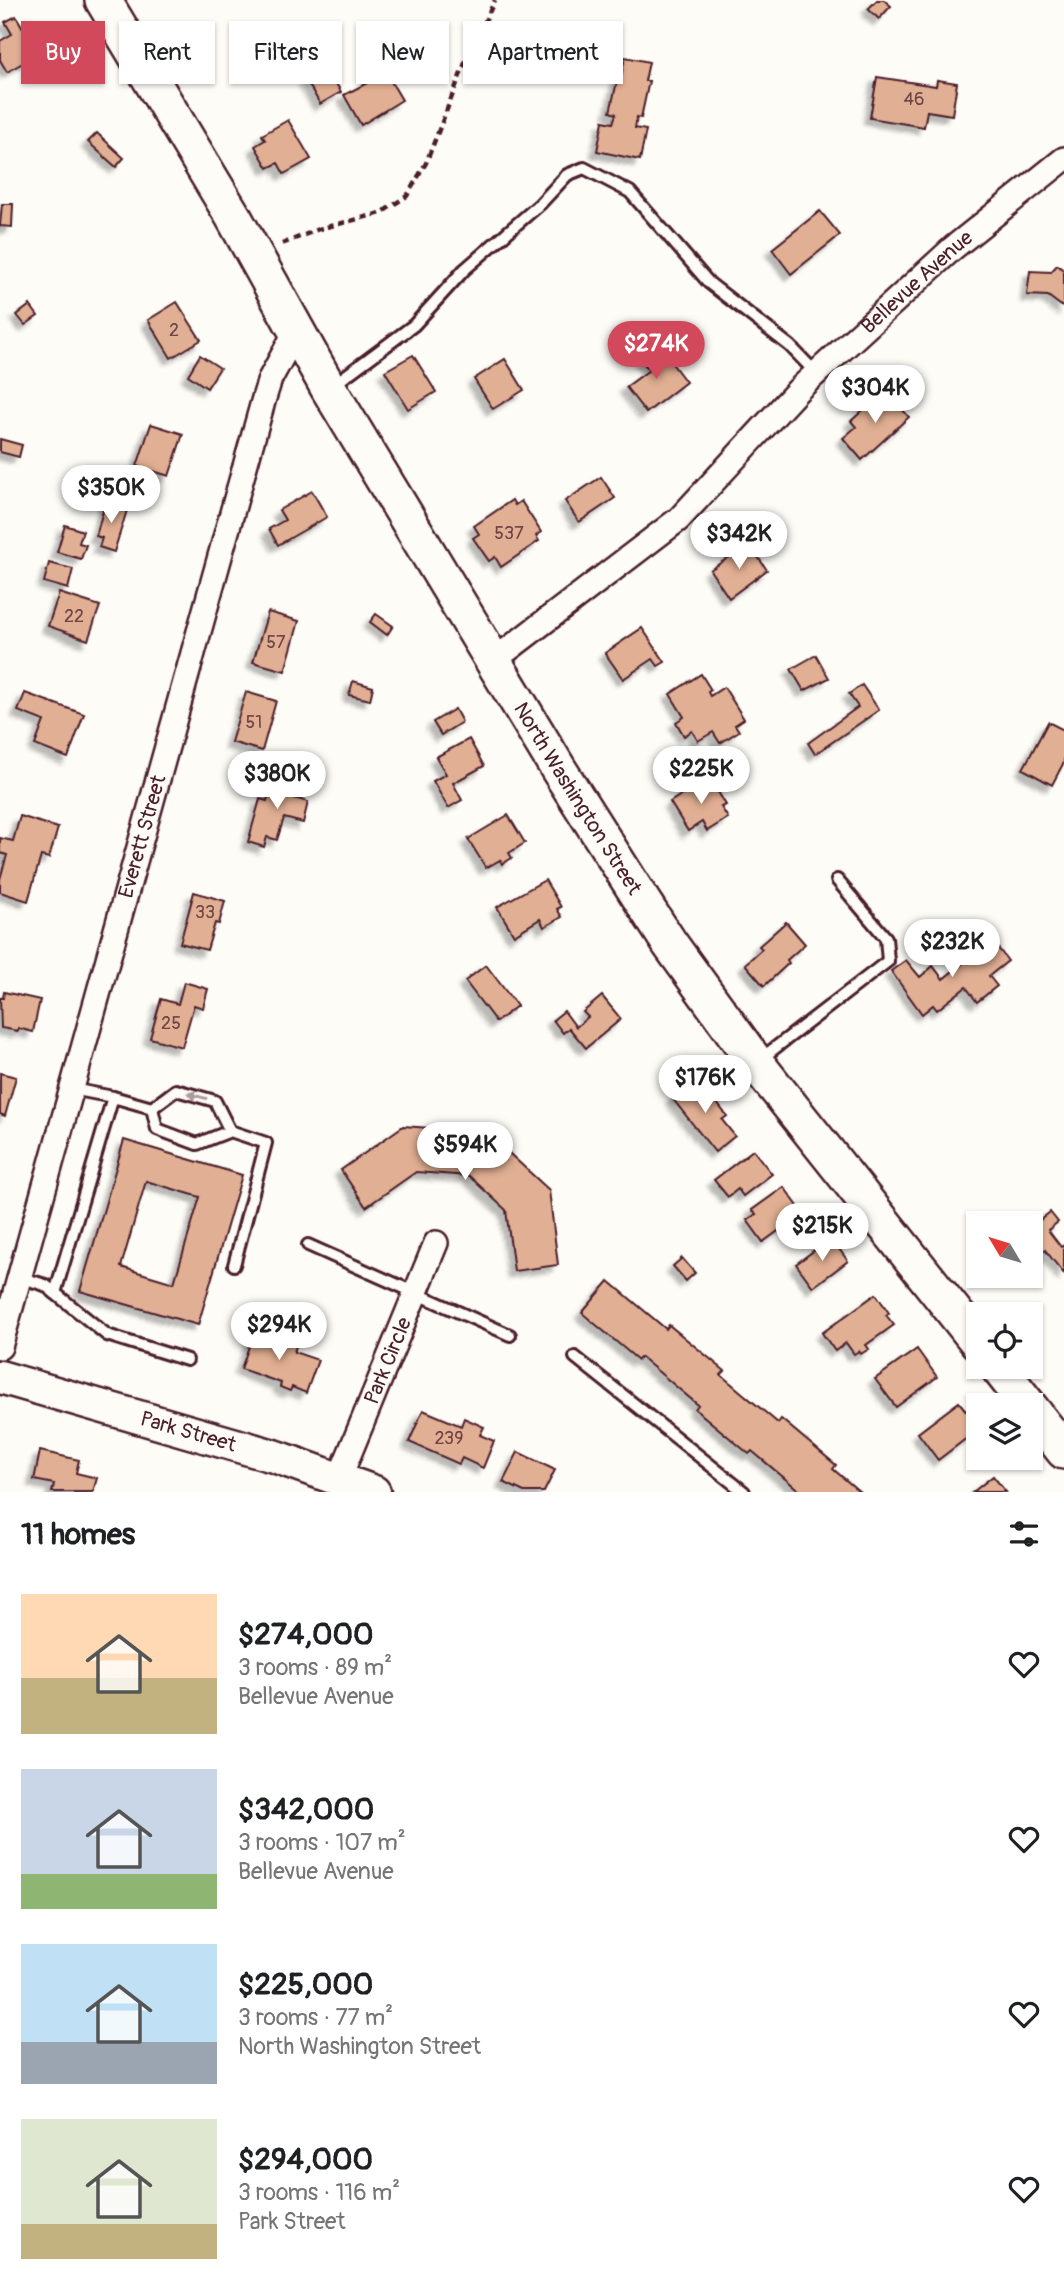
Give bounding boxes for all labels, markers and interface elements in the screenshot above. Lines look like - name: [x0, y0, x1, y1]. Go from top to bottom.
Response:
- chip: Buy: [21, 21, 105, 84]
- chip: Rent: [119, 21, 215, 84]
- chip: Filters: [229, 21, 342, 84]
- chip: New: [356, 21, 449, 84]
- chip: Apartment: [463, 21, 623, 84]
- house number: 46: [904, 88, 924, 111]
- street label: Bellevue Avenue: [855, 224, 979, 340]
- house number: 2: [169, 319, 179, 342]
- pin: $274K: [607, 322, 705, 381]
- text: $274K: [624, 329, 688, 358]
- pin: $304K: [826, 366, 924, 425]
- text: $304K: [841, 373, 909, 402]
- pin: $350K: [62, 466, 160, 525]
- text: $350K: [77, 473, 145, 502]
- pin: $342K: [690, 512, 788, 571]
- text: $342K: [706, 519, 772, 548]
- house number: 537: [494, 522, 524, 545]
- house number: 22: [64, 605, 84, 628]
- house number: 57: [266, 631, 286, 654]
- street label: North Washington Street: [508, 697, 648, 900]
- house number: 51: [246, 711, 262, 734]
- pin: $225K: [652, 746, 750, 806]
- pin: $380K: [228, 752, 326, 811]
- text: $225K: [669, 754, 733, 783]
- text: $380K: [244, 759, 310, 788]
- street label: Everett Street: [112, 771, 172, 901]
- house number: 33: [195, 901, 215, 924]
- pin: $232K: [903, 920, 1001, 979]
- text: $232K: [920, 927, 984, 956]
- house number: 25: [161, 1012, 181, 1035]
- pin: $176K: [656, 1056, 754, 1115]
- text: $176K: [675, 1063, 735, 1092]
- one-way arrow: [186, 1090, 208, 1101]
- pin: $594K: [416, 1122, 514, 1182]
- text: $594K: [433, 1130, 497, 1159]
- pin: $215K: [773, 1204, 871, 1263]
- text: $215K: [792, 1211, 852, 1240]
- north arrow: [966, 1211, 1043, 1288]
- map controls: [966, 1211, 1043, 1470]
- pin: $294K: [230, 1302, 328, 1362]
- button: locate: [966, 1302, 1043, 1379]
- text: $294K: [247, 1310, 311, 1339]
- street label: Park Circle: [358, 1313, 418, 1408]
- button: layers: [966, 1393, 1043, 1470]
- street label: Park Street: [137, 1405, 240, 1458]
- house number: 239: [435, 1427, 463, 1450]
- icon: filters: [1005, 1515, 1043, 1553]
- text: 11 homes: [21, 1516, 135, 1553]
- text: $274,000: [238, 1616, 373, 1653]
- icon: home: [77, 1622, 161, 1706]
- icon: heart: [1005, 1645, 1043, 1683]
- text: 3 rooms · 89 m²: [238, 1653, 392, 1682]
- text: Bellevue Avenue: [238, 1682, 394, 1711]
- text: $342,000: [238, 1791, 374, 1828]
- icon: home: [77, 1797, 161, 1881]
- icon: heart: [1005, 1820, 1043, 1858]
- text: 3 rooms · 107 m²: [238, 1828, 406, 1857]
- text: Bellevue Avenue: [238, 1857, 394, 1886]
- text: $225,000: [238, 1966, 373, 2003]
- icon: home: [77, 1972, 161, 2056]
- icon: heart: [1005, 1995, 1043, 2033]
- text: 3 rooms · 77 m²: [238, 2003, 393, 2032]
- text: North Washington Street: [238, 2032, 481, 2061]
- text: $294,000: [238, 2141, 373, 2178]
- icon: home: [77, 2147, 161, 2231]
- icon: heart: [1005, 2170, 1043, 2208]
- text: 3 rooms · 116 m²: [238, 2178, 400, 2207]
- text: Park Street: [238, 2207, 346, 2236]

